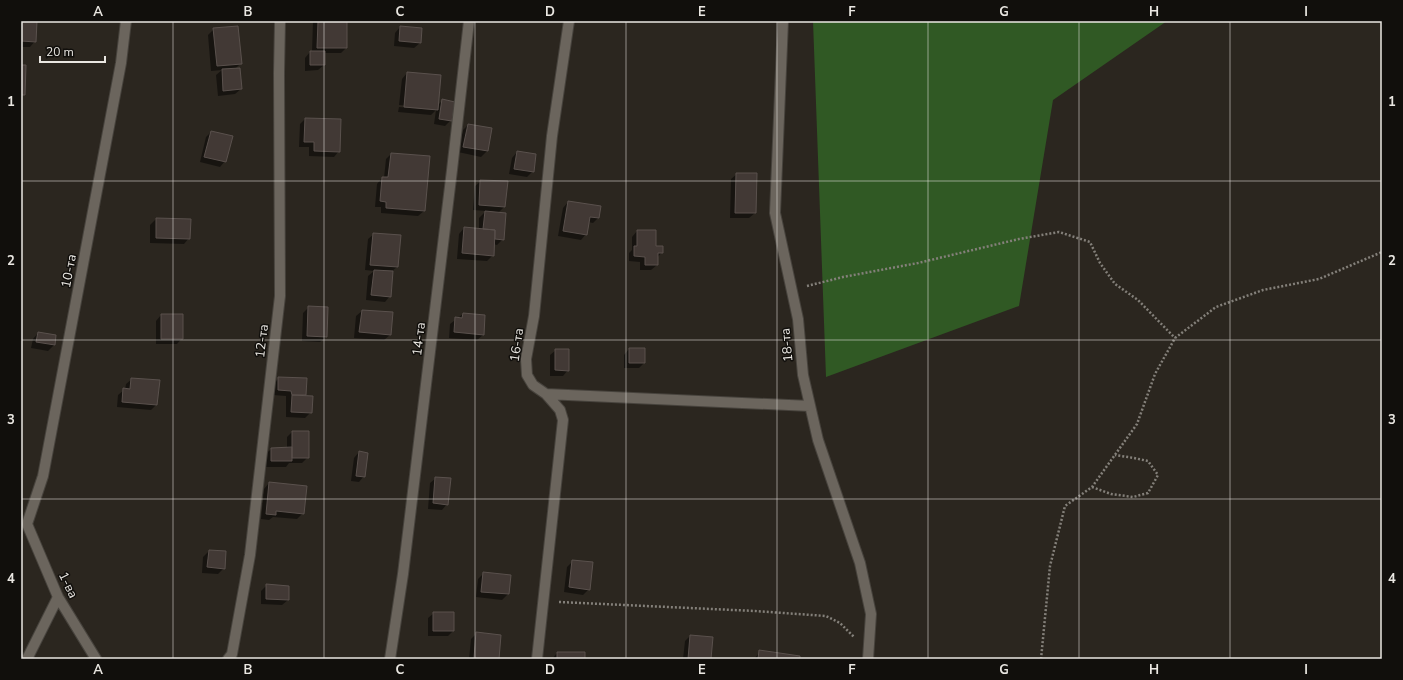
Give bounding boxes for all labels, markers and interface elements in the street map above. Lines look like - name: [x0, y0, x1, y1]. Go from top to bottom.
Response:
- text: A: [93, 3, 103, 21]
- text: B: [244, 3, 253, 21]
- text: C: [396, 3, 405, 21]
- text: D: [545, 3, 555, 21]
- text: E: [698, 3, 706, 21]
- text: F: [848, 3, 856, 21]
- text: G: [999, 3, 1009, 21]
- text: H: [1149, 3, 1159, 21]
- text: I: [1304, 3, 1308, 21]
- scale bar: [40, 38, 105, 64]
- text: 20 m: [46, 44, 74, 60]
- text: 1: [7, 93, 15, 111]
- text: 1: [1388, 93, 1396, 111]
- text: 2: [7, 252, 15, 270]
- text: 2: [1388, 252, 1396, 270]
- street label: 10-та: [57, 253, 81, 289]
- street label: 14-та: [408, 321, 430, 357]
- street label: 12-та: [251, 323, 273, 359]
- street label: 16-та: [506, 327, 528, 363]
- street label: 18-та: [777, 327, 797, 363]
- text: 3: [7, 411, 15, 429]
- text: 3: [1388, 411, 1396, 429]
- street label: 1-ва: [54, 569, 82, 601]
- text: 4: [7, 570, 15, 588]
- text: 4: [1388, 570, 1396, 588]
- text: A: [93, 661, 103, 679]
- text: B: [244, 661, 253, 679]
- text: C: [396, 661, 405, 679]
- text: D: [545, 661, 555, 679]
- text: E: [698, 661, 706, 679]
- text: F: [848, 661, 856, 679]
- text: G: [999, 661, 1009, 679]
- text: H: [1149, 661, 1159, 679]
- text: I: [1304, 661, 1308, 679]

